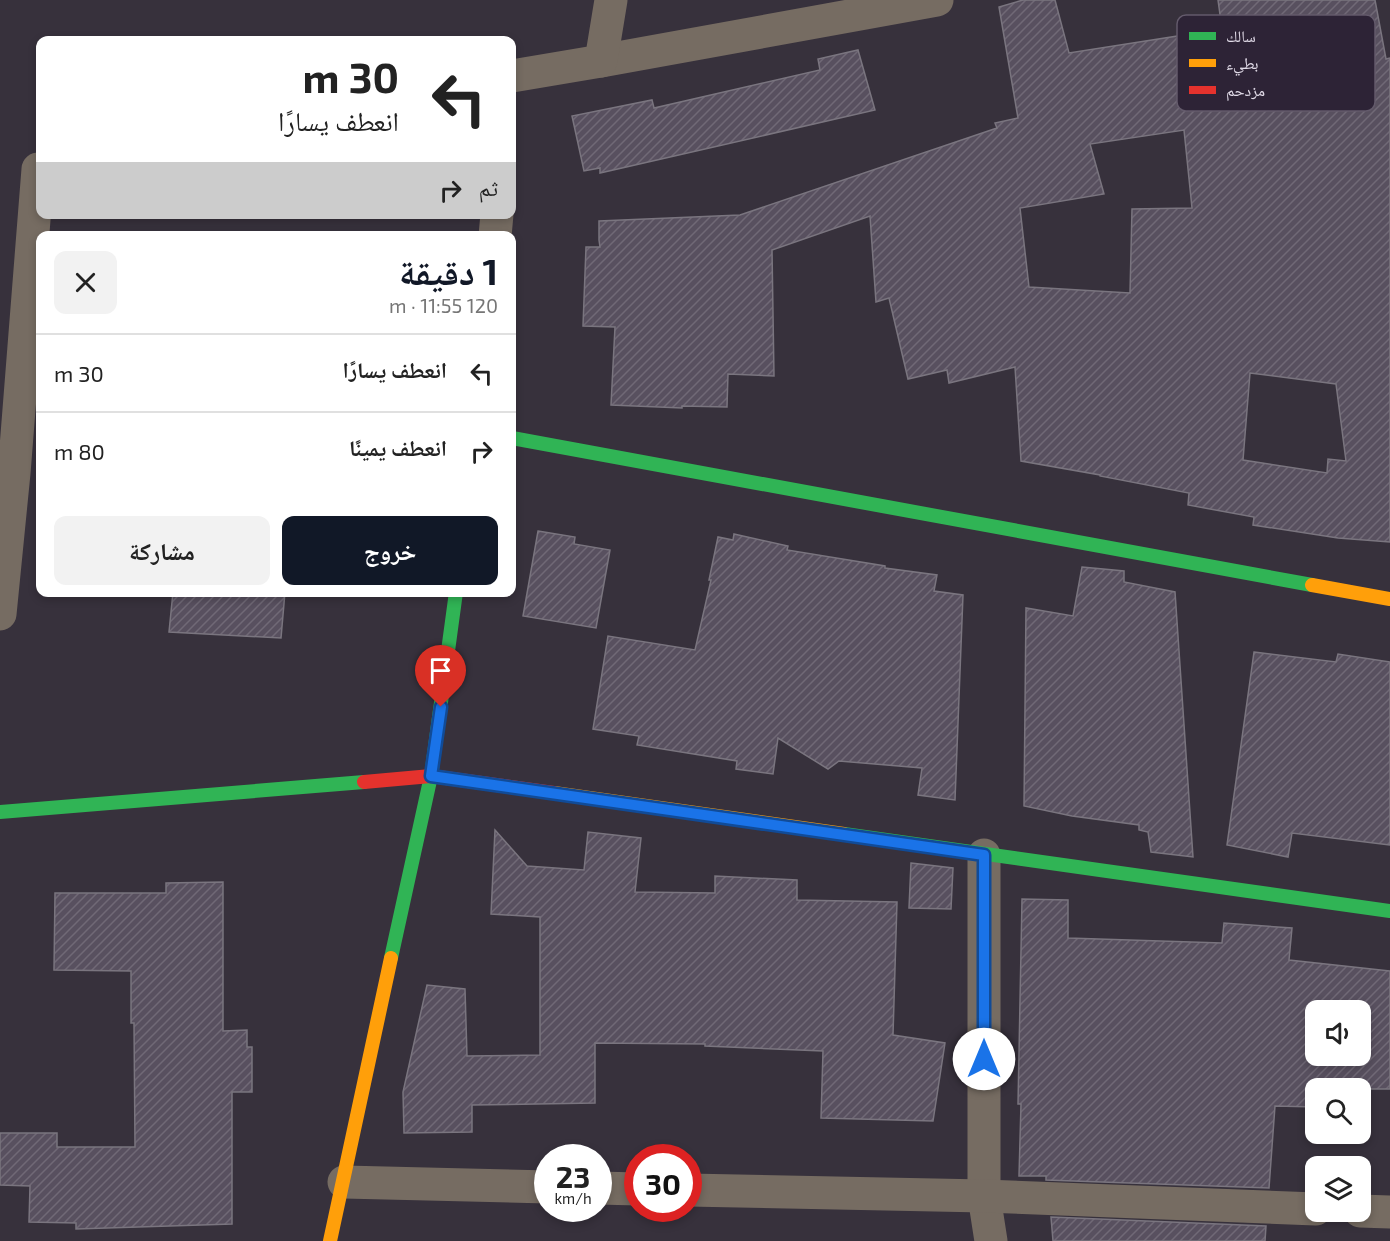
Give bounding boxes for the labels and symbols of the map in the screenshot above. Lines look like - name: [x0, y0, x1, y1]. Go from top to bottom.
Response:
- legend: [1177, 15, 1375, 111]
- text: سالك: [1226, 26, 1256, 45]
- text: بطيء: [1226, 53, 1258, 76]
- text: مزدحم: [1226, 80, 1265, 101]
- pin: [415, 645, 466, 707]
- position arrow: [952, 1027, 1016, 1091]
- speed limit sign: 30: [624, 1144, 702, 1222]

